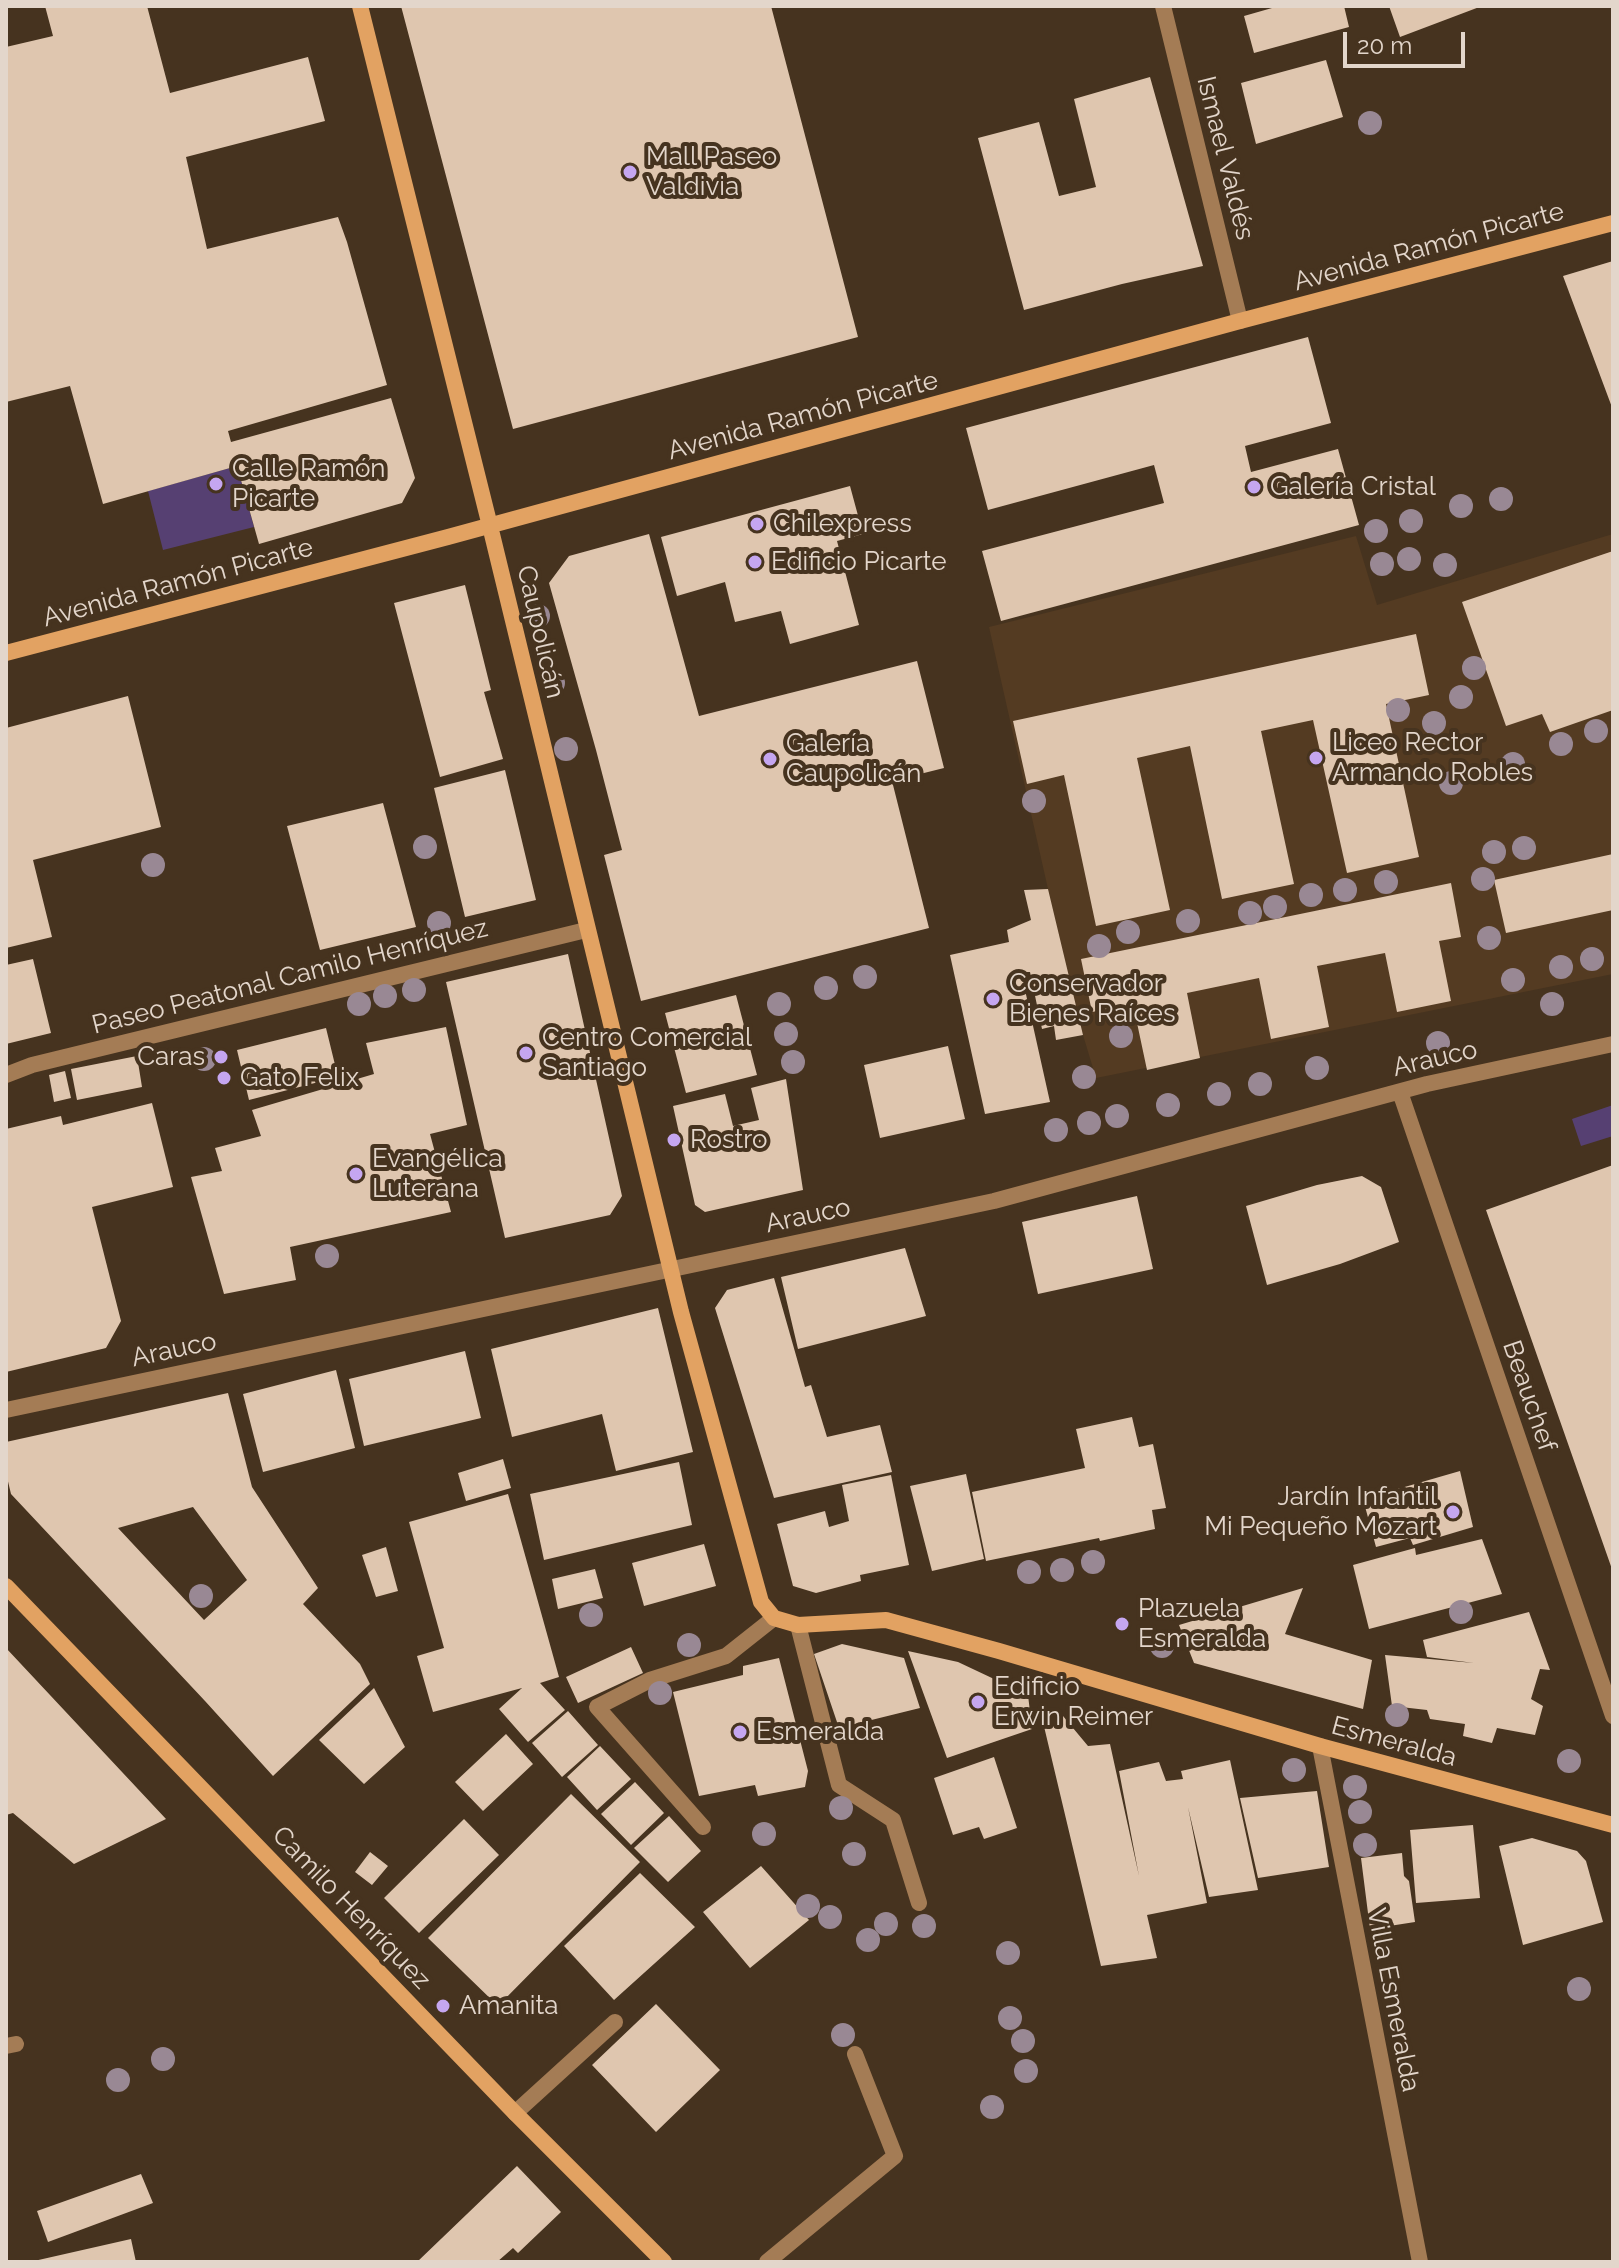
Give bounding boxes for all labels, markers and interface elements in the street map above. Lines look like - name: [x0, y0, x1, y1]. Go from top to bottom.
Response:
- scale bar: [1347, 16, 1469, 66]
- text: 20 m: [1357, 31, 1412, 60]
- street label: Ismael Valdés: [1190, 73, 1260, 243]
- place label: Mall Paseo Valdivia: [646, 141, 777, 202]
- marker: Mall Paseo Valdivia: [621, 163, 639, 181]
- street label: Avenida Ramón Picarte: [1290, 196, 1568, 298]
- street label: Avenida Ramón Picarte: [664, 365, 942, 467]
- place label: Calle Ramón Picarte: [232, 453, 386, 514]
- place label: Galería Cristal: [1270, 471, 1436, 503]
- marker: Calle Ramón Picarte: [207, 475, 225, 493]
- marker: Galería Cristal: [1245, 478, 1263, 496]
- place label: Chilexpress: [773, 508, 912, 540]
- marker: Chilexpress: [748, 515, 766, 533]
- street label: Avenida Ramón Picarte: [39, 532, 317, 634]
- place label: Edificio Picarte: [771, 546, 947, 578]
- marker: Edificio Picarte: [746, 553, 764, 571]
- street label: Caupolicán: [510, 563, 570, 701]
- place label: Liceo Rector Armando Robles: [1332, 727, 1533, 788]
- place label: Galería Caupolicán: [786, 728, 921, 790]
- marker: Liceo Rector Armando Robles: [1307, 749, 1325, 767]
- marker: Galería Caupolicán: [761, 750, 779, 768]
- street label: Paseo Peatonal Camilo Henríquez: [89, 913, 491, 1041]
- place label: Conservador Bienes Raíces: [1009, 968, 1175, 1030]
- marker: Conservador Bienes Raíces: [984, 990, 1002, 1008]
- place label: Centro Comercial Santiago: [542, 1022, 752, 1084]
- street label: Arauco: [1390, 1034, 1480, 1084]
- place label: Caras: [137, 1041, 205, 1073]
- marker: Centro Comercial Santiago: [517, 1044, 535, 1062]
- marker: Caras: [212, 1048, 230, 1066]
- place label: Gato Felix: [240, 1062, 359, 1094]
- marker: Gato Felix: [215, 1069, 233, 1087]
- place label: Rostro: [690, 1124, 767, 1156]
- marker: Rostro: [665, 1131, 683, 1149]
- place label: Evangélica Luterana: [372, 1143, 503, 1204]
- marker: Evangélica Luterana: [347, 1165, 365, 1183]
- street label: Arauco: [763, 1192, 853, 1240]
- street label: Arauco: [129, 1326, 219, 1374]
- street label: Beauchef: [1495, 1336, 1563, 1456]
- place label: Jardín Infantil Mi Pequeño Mozart: [1204, 1481, 1437, 1542]
- marker: Jardín Infantil Mi Pequeño Mozart: [1444, 1503, 1462, 1521]
- place label: Plazuela Esmeralda: [1138, 1593, 1266, 1654]
- marker: Plazuela Esmeralda: [1113, 1615, 1131, 1633]
- place label: Edificio Erwin Reimer: [994, 1671, 1153, 1732]
- marker: Edificio Erwin Reimer: [969, 1693, 987, 1711]
- street label: Esmeralda: [1328, 1710, 1460, 1774]
- place label: Esmeralda: [756, 1716, 884, 1748]
- marker: Esmeralda: [731, 1723, 749, 1741]
- street label: Camilo Henríquez: [265, 1820, 437, 1996]
- street label: Villa Esmeralda: [1360, 1906, 1426, 2094]
- place label: Amanita: [459, 1990, 558, 2022]
- marker: Amanita: [434, 1997, 452, 2015]

